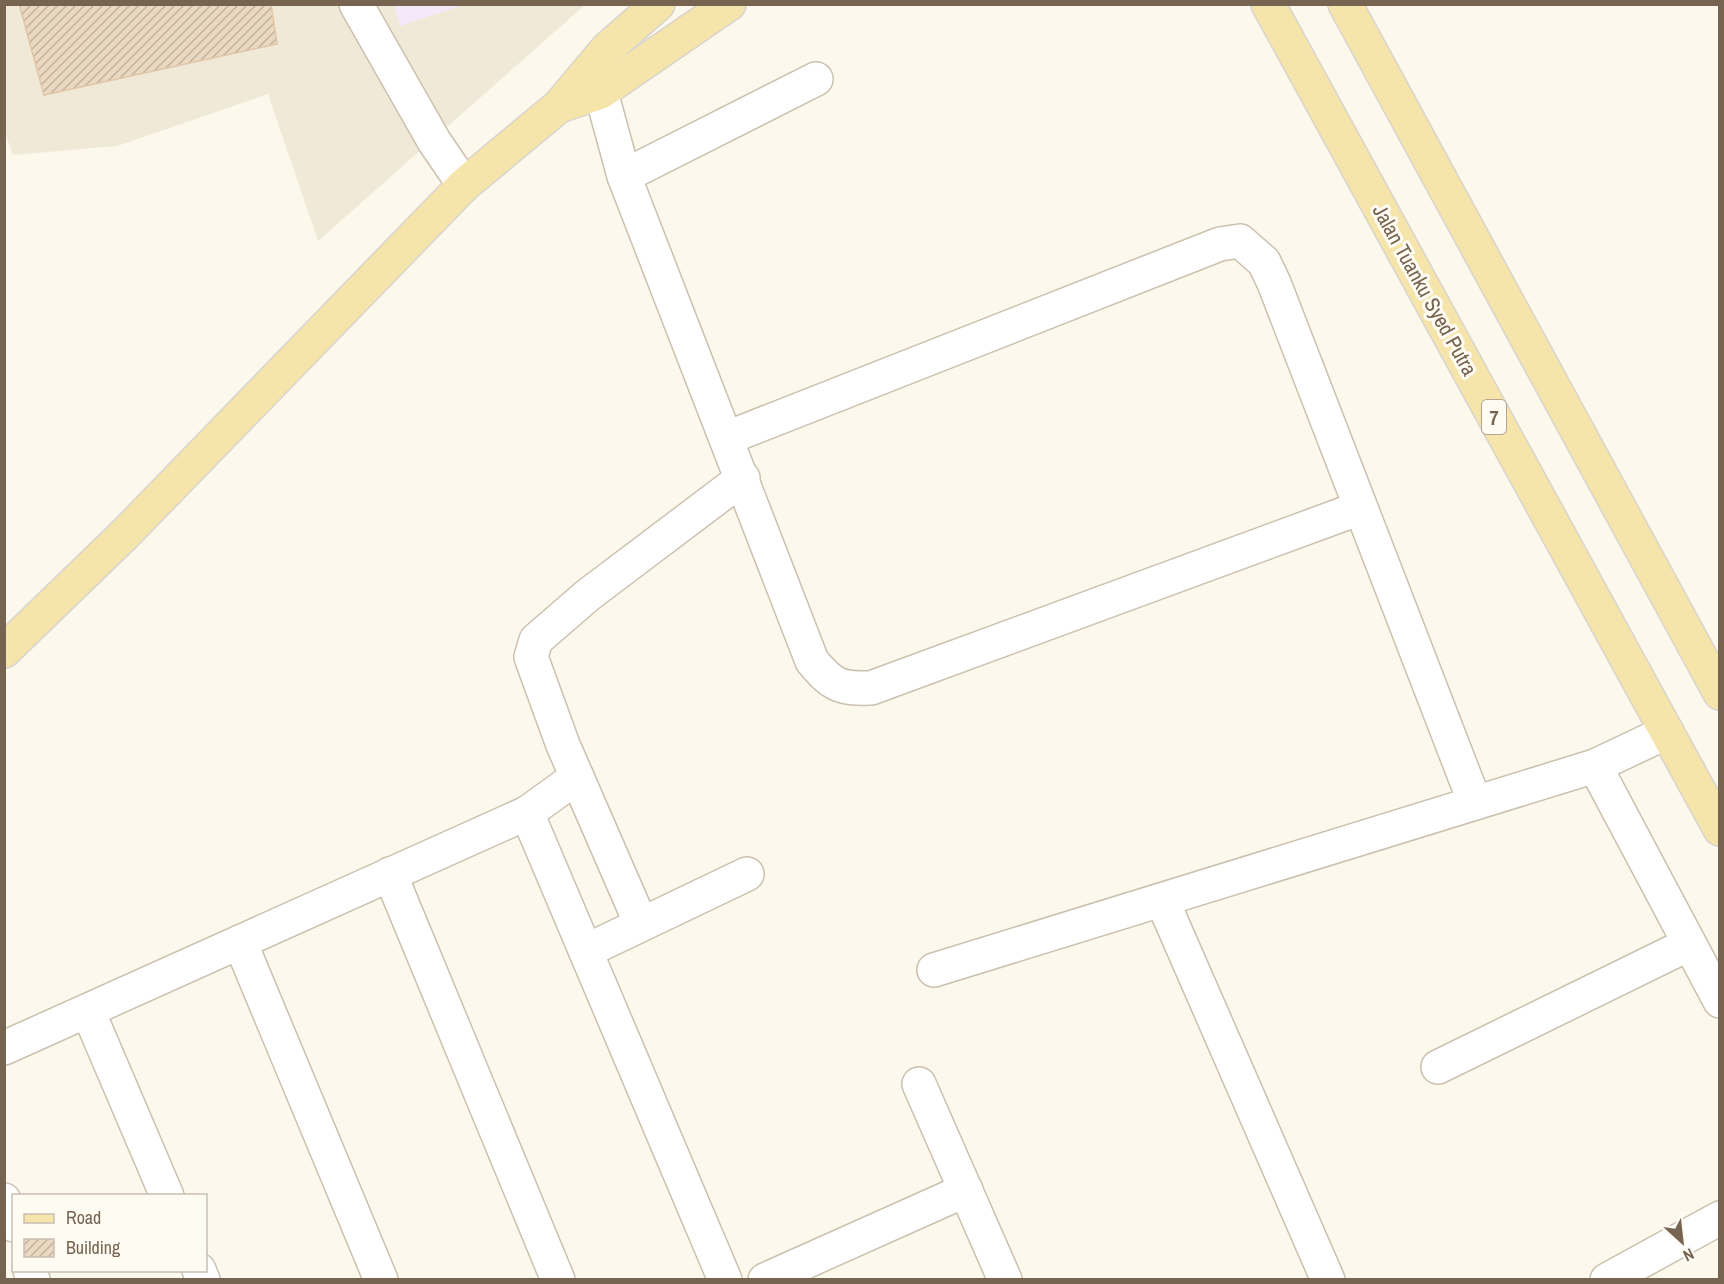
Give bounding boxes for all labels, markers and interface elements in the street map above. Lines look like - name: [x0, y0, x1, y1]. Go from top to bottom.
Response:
- street label: Jalan Tuanku Syed Putra: [1366, 199, 1484, 381]
- road number: 7: [1482, 400, 1506, 434]
- legend: [12, 1194, 207, 1272]
- text: Road: [66, 1205, 101, 1230]
- north arrow: [1652, 1212, 1712, 1272]
- text: Building: [66, 1235, 121, 1260]
- text: N: [1680, 1243, 1698, 1267]

